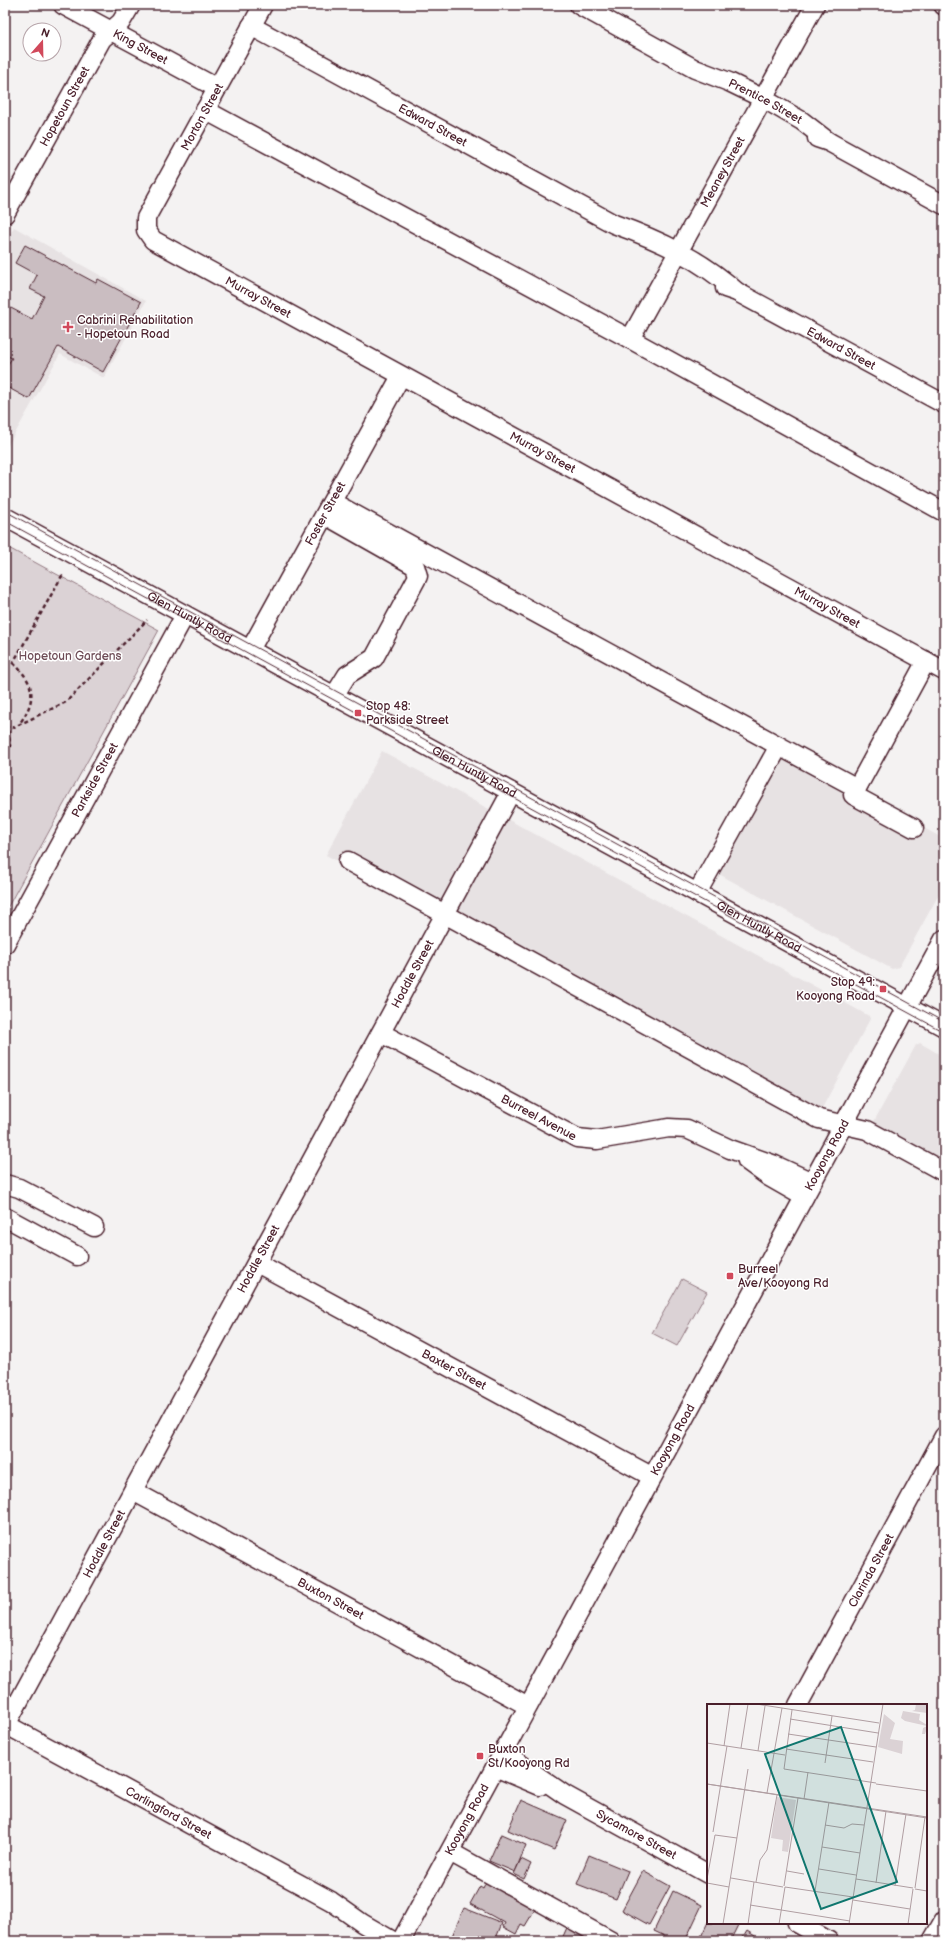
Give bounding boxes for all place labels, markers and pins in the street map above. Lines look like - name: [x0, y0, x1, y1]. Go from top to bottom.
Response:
- place label: Cabrini Rehabilitation - Hopetoun Road: [77, 313, 194, 342]
- marker: Cabrini Rehabilitation - Hopetoun Road: [62, 321, 74, 333]
- place label: Stop 48: Parkside Street: [366, 699, 449, 728]
- marker: Stop 48: Parkside Street: [353, 708, 363, 718]
- place label: Stop 49: Kooyong Road: [796, 975, 875, 1004]
- marker: Stop 49: Kooyong Road: [878, 984, 888, 994]
- place label: Burreel Ave/Kooyong Rd: [738, 1262, 829, 1291]
- marker: Burreel Ave/Kooyong Rd: [725, 1271, 735, 1281]
- place label: Buxton St/Kooyong Rd: [488, 1742, 570, 1771]
- marker: Buxton St/Kooyong Rd: [475, 1751, 485, 1761]

